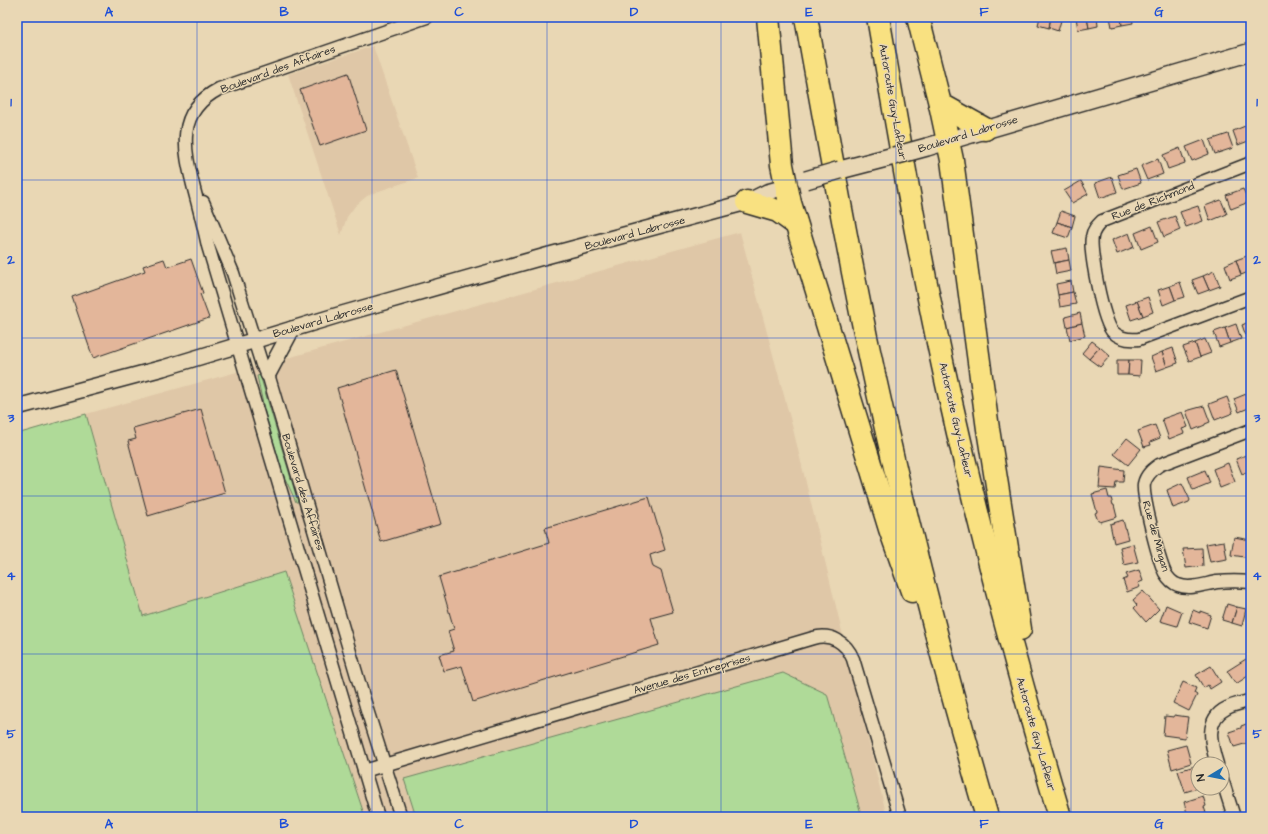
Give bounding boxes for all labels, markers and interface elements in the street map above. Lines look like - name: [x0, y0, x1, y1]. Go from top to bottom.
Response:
- text: A: [105, 3, 114, 21]
- text: B: [279, 3, 289, 21]
- text: C: [454, 3, 464, 21]
- text: D: [630, 3, 639, 21]
- text: E: [805, 3, 813, 21]
- text: F: [979, 3, 989, 21]
- text: G: [1154, 3, 1164, 21]
- street label: Boulevard des Affaires: [219, 41, 338, 97]
- street label: Autoroute Guy-Lafleur: [874, 43, 911, 161]
- text: 1: [10, 93, 12, 111]
- text: 1: [1256, 93, 1258, 111]
- street label: Boulevard Labrosse: [916, 112, 1020, 156]
- street label: Rue de Richmond: [1109, 178, 1197, 224]
- street label: Boulevard Labrosse: [583, 212, 687, 254]
- text: 2: [6, 251, 15, 269]
- text: 2: [1252, 251, 1261, 269]
- street label: Boulevard Labrosse: [271, 299, 375, 341]
- street label: Autoroute Guy-Lafleur: [934, 361, 977, 479]
- text: 3: [7, 409, 15, 427]
- text: 3: [1253, 409, 1261, 427]
- street label: Boulevard des Affaires: [278, 432, 328, 553]
- street label: Rue de Mingan: [1138, 499, 1173, 574]
- text: 4: [7, 567, 16, 585]
- text: 4: [1253, 567, 1262, 585]
- street label: Avenue des Entreprises: [632, 650, 753, 698]
- street label: Autoroute Guy-Lafleur: [1012, 675, 1059, 793]
- text: 5: [6, 725, 16, 743]
- text: 5: [1252, 725, 1262, 743]
- north arrow: [1190, 756, 1230, 796]
- text: N: [1193, 773, 1209, 782]
- text: A: [105, 815, 114, 833]
- text: B: [279, 815, 289, 833]
- text: C: [454, 815, 464, 833]
- text: D: [630, 815, 639, 833]
- text: E: [805, 815, 813, 833]
- text: F: [979, 815, 989, 833]
- text: G: [1154, 815, 1164, 833]

